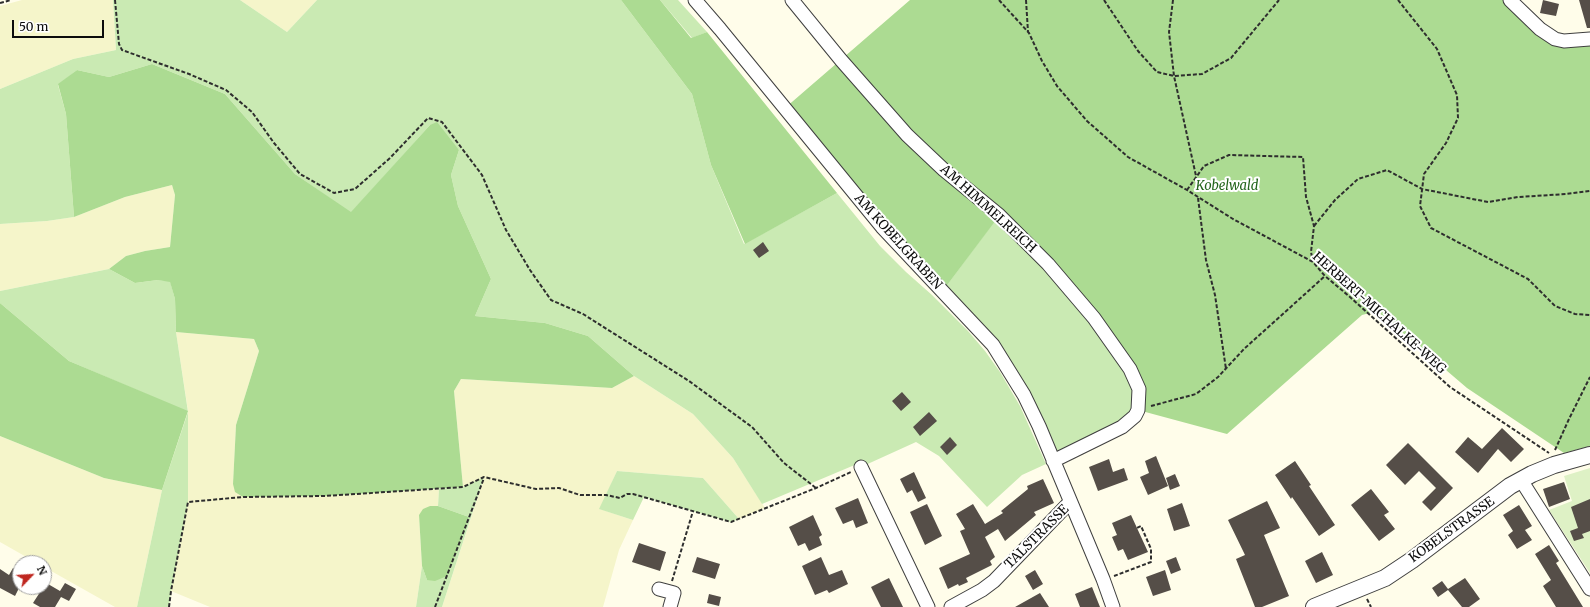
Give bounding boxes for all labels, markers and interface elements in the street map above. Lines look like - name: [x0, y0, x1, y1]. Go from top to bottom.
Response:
- scale bar: [14, 12, 106, 38]
- text: 50 m: [19, 19, 48, 34]
- street label: AM HIMMELREICH: [937, 162, 1039, 256]
- park label: Kobelwald: [1196, 178, 1258, 194]
- street label: AM KOBELGRABEN: [851, 191, 945, 293]
- street label: HERBERT-MICHALKE-WEG: [1309, 249, 1449, 377]
- street label: KOBELSTRASSE: [1406, 494, 1498, 566]
- street label: TALSTRASSE: [1002, 502, 1072, 572]
- north arrow: [12, 555, 52, 595]
- text: N: [34, 563, 50, 577]

